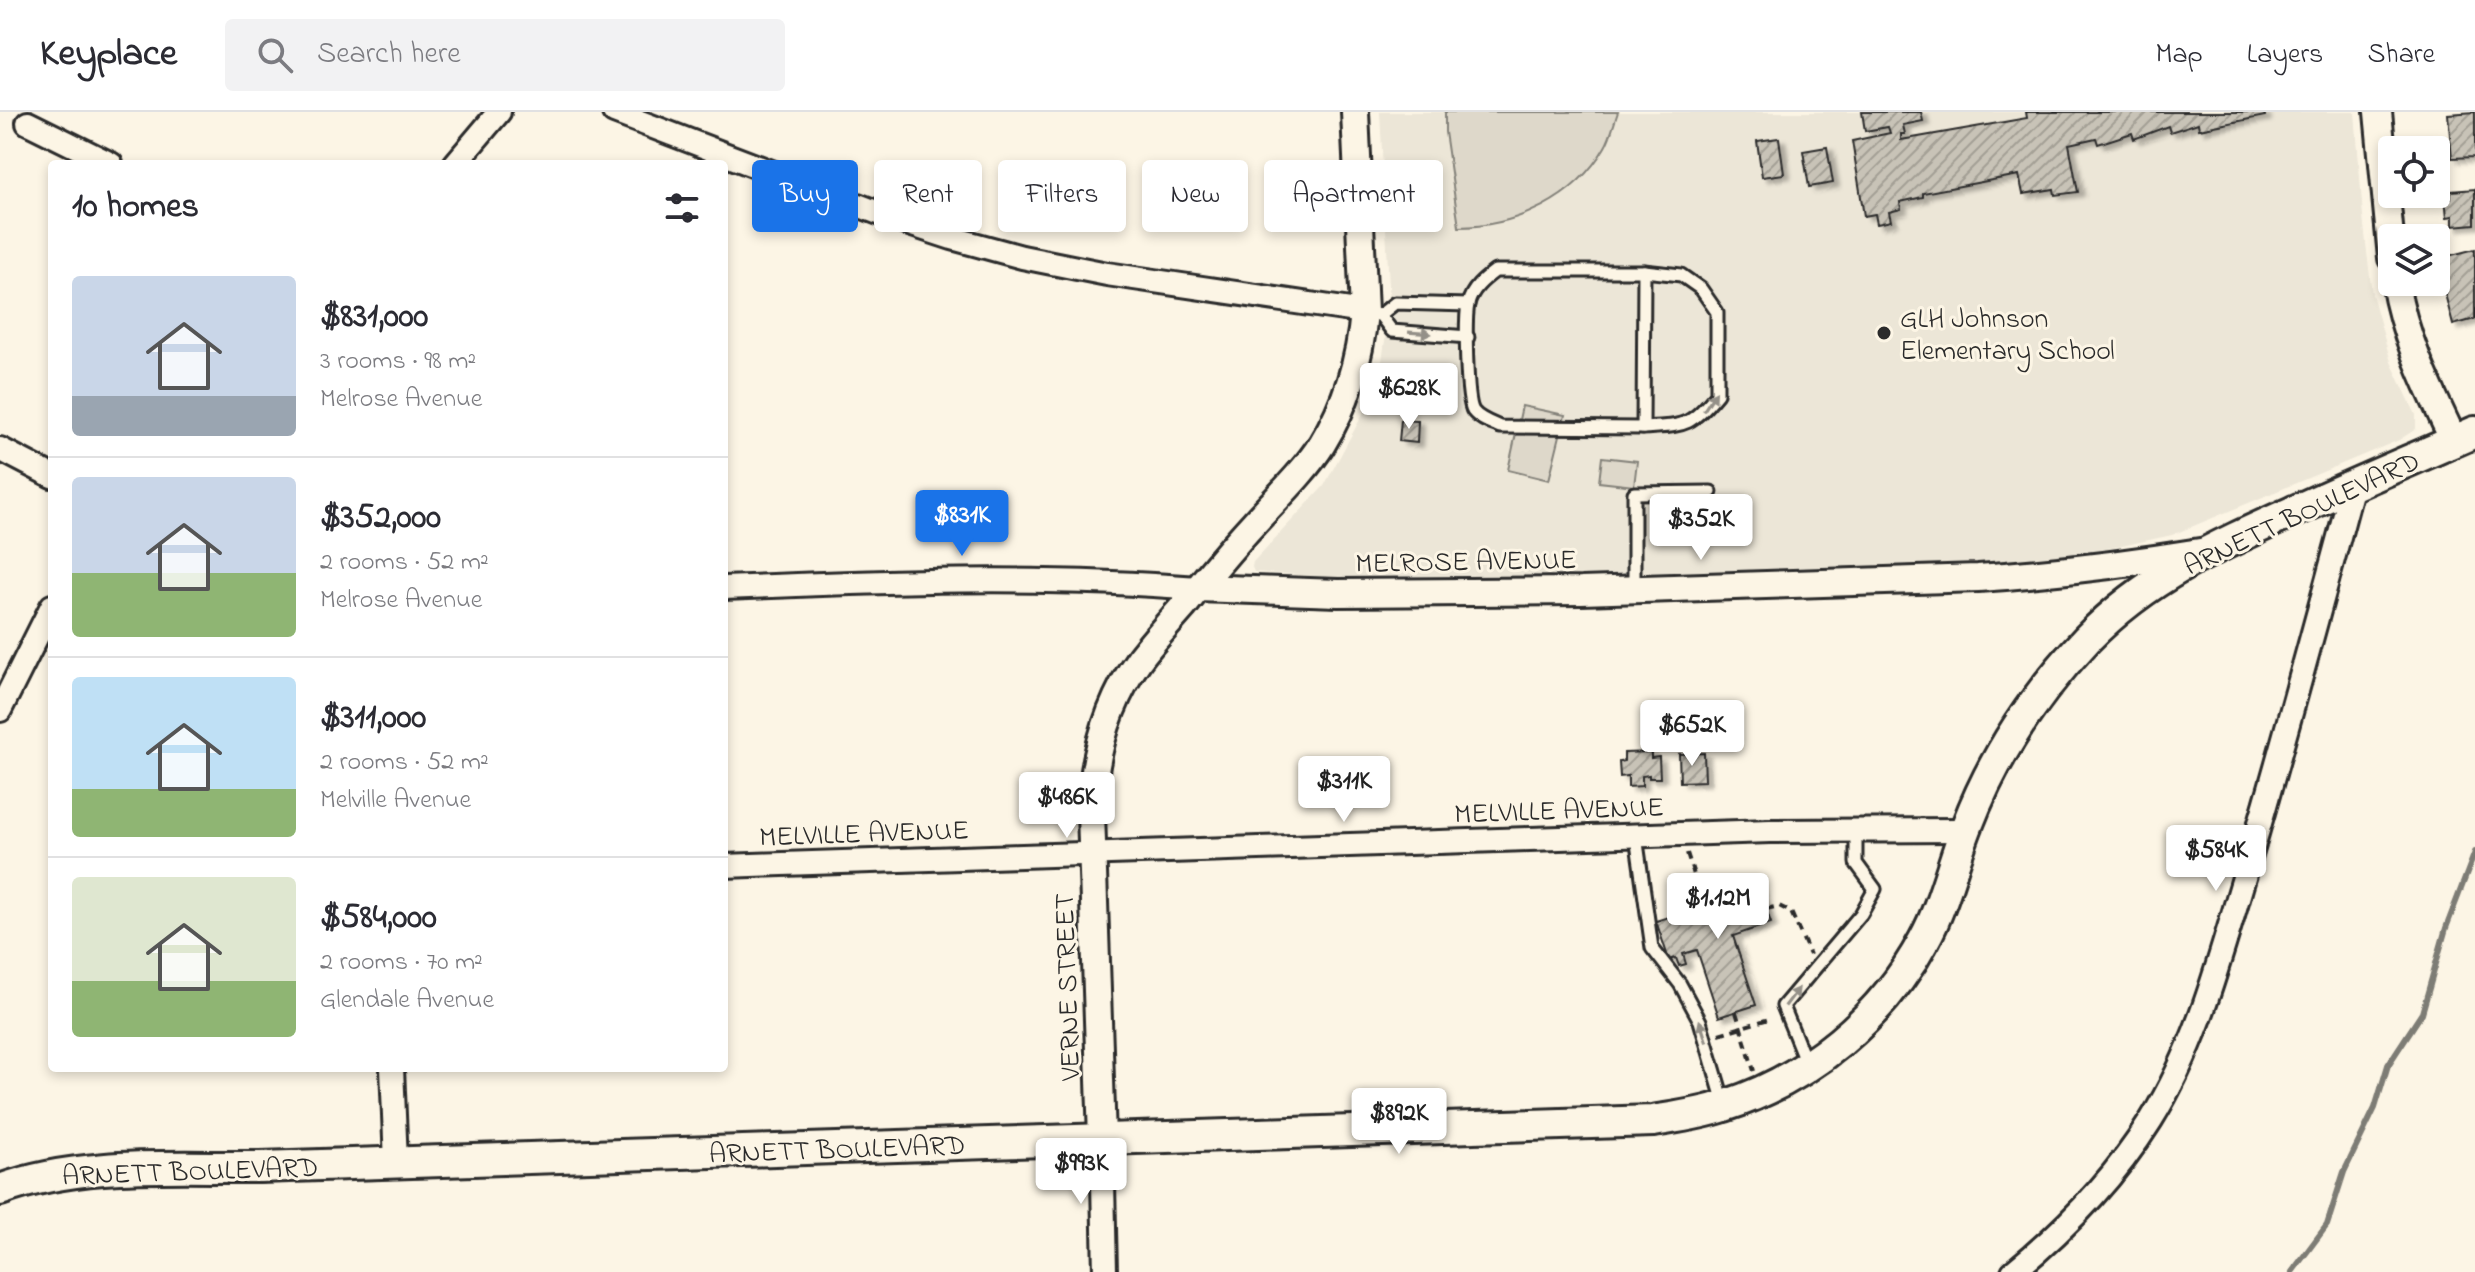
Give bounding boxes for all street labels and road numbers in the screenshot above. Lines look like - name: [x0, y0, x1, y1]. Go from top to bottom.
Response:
- street label: ARNETT BOULEVARD: [2178, 442, 2427, 588]
- street label: MELROSE AVENUE: [1355, 541, 1577, 586]
- street label: MELVILLE AVENUE: [1454, 788, 1665, 837]
- street label: MELVILLE AVENUE: [759, 811, 970, 860]
- street label: VERNE STREET: [1046, 892, 1093, 1083]
- street label: ARNETT BOULEVARD: [708, 1127, 966, 1176]
- street label: ARNETT BOULEVARD: [61, 1149, 319, 1198]

